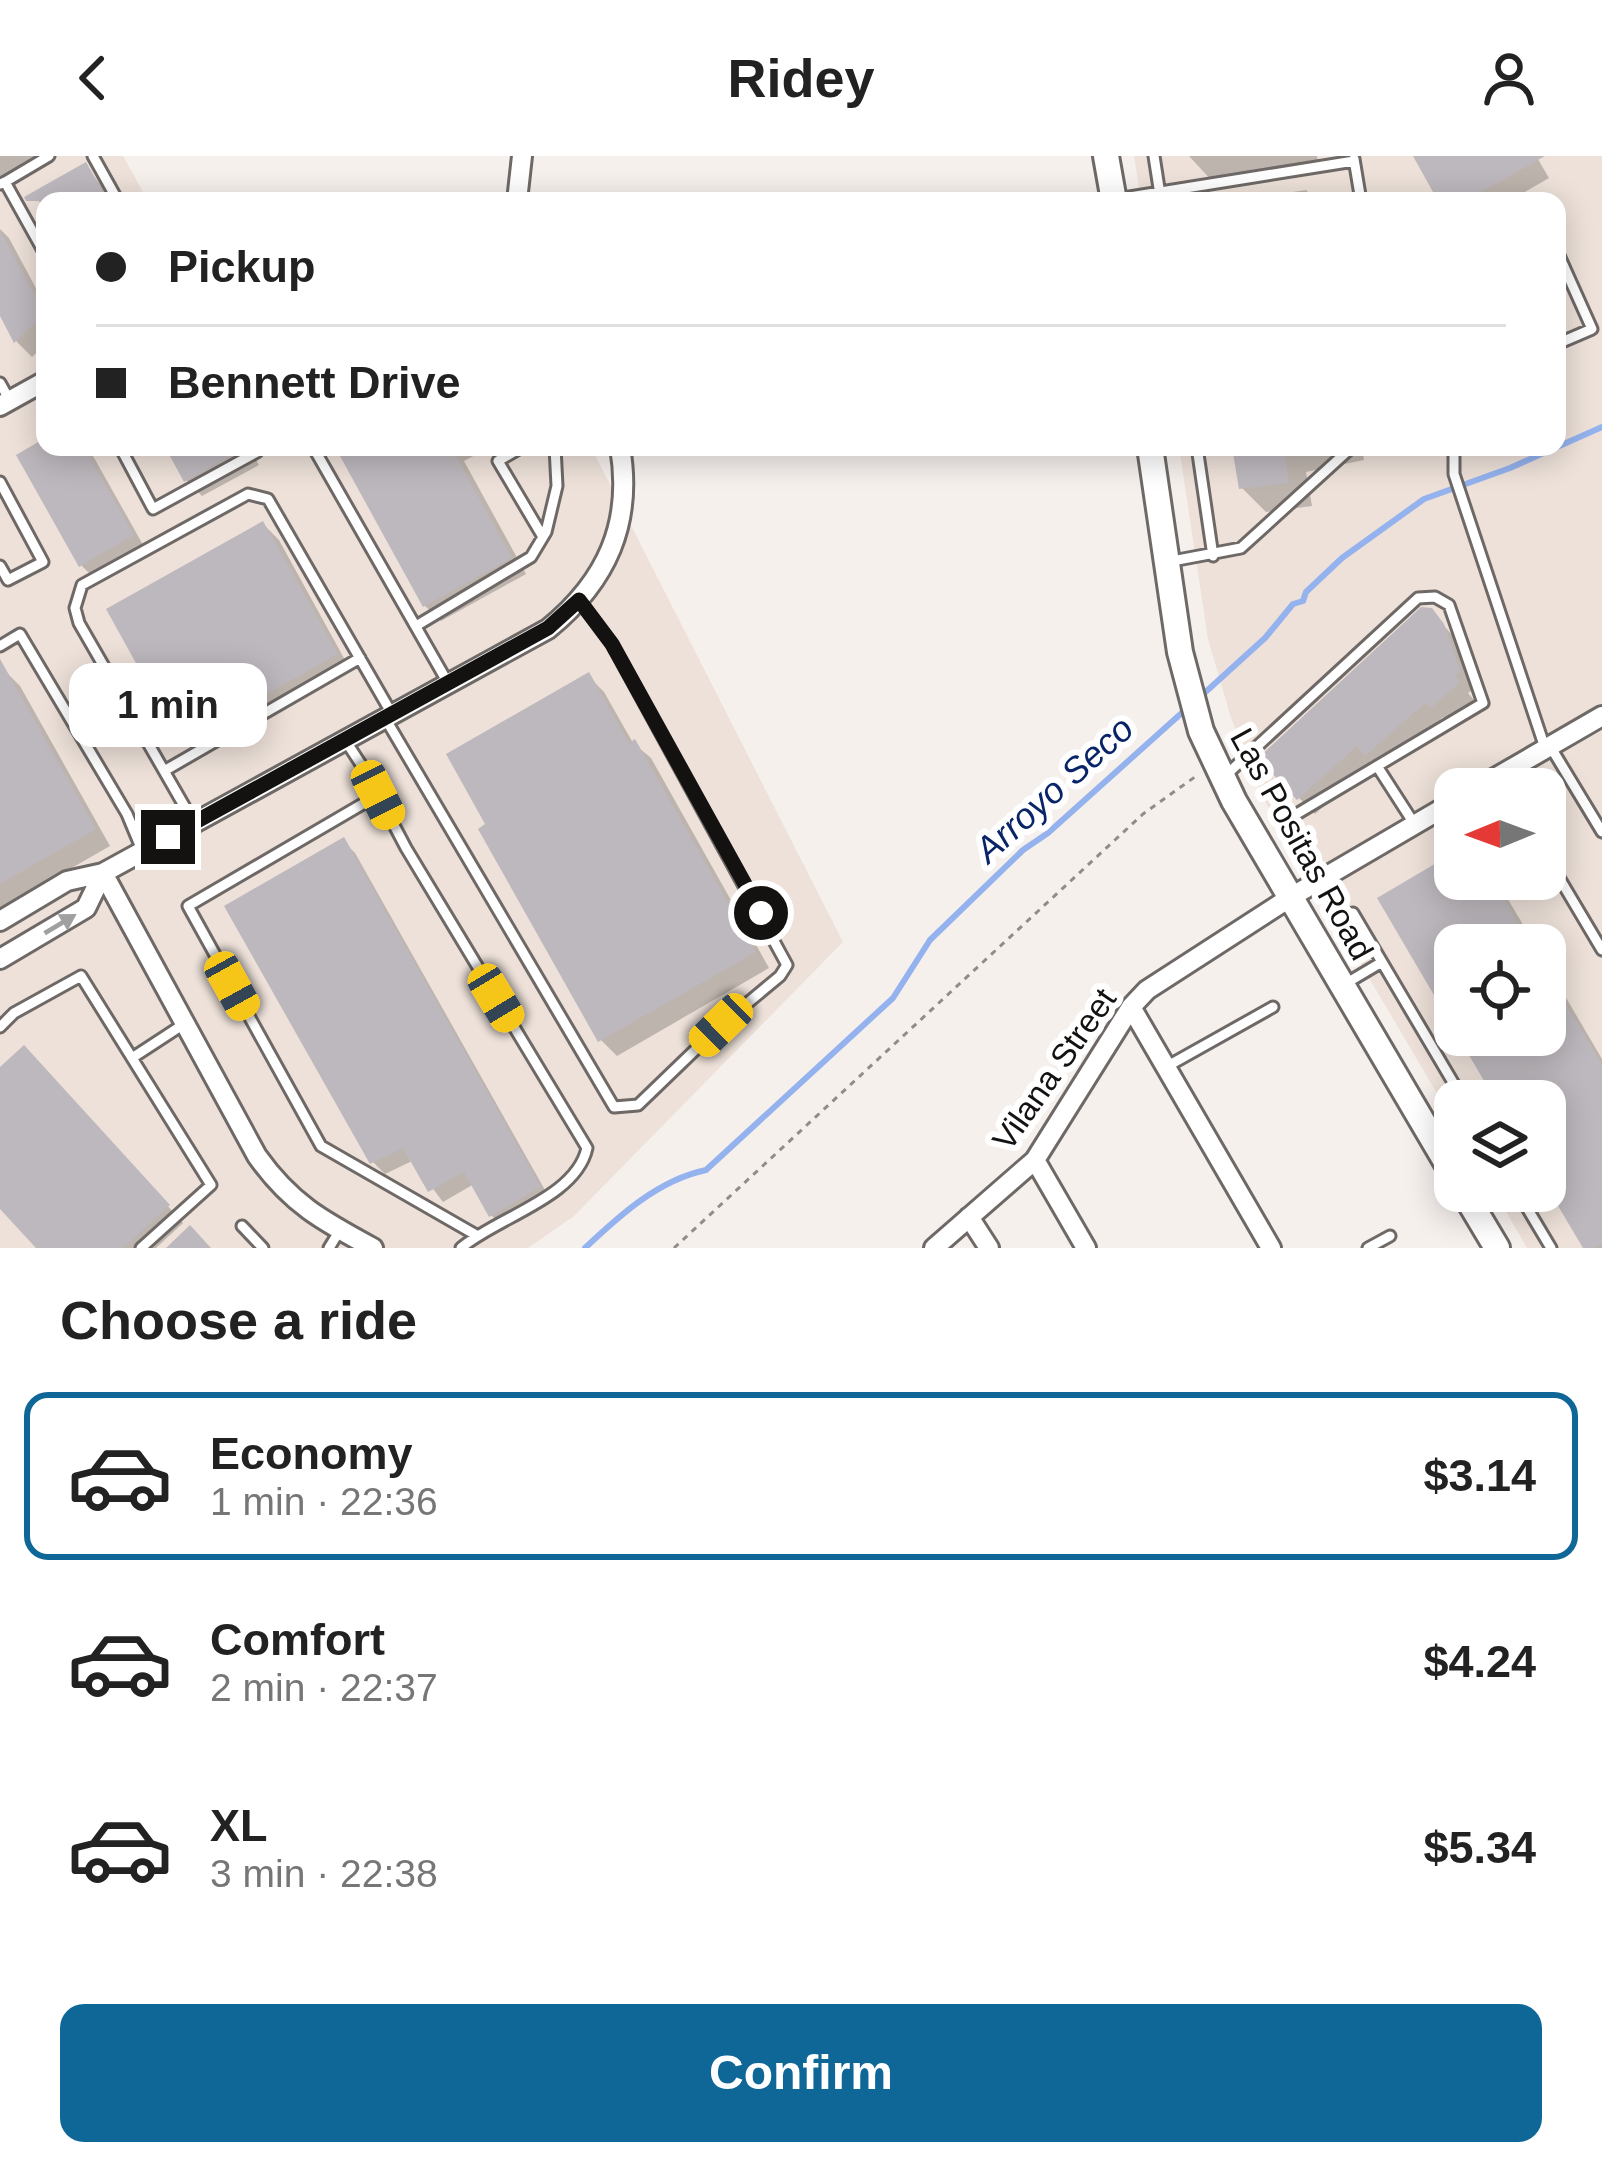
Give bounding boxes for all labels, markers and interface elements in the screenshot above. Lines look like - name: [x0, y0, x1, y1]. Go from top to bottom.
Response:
- icon: back: [60, 45, 126, 111]
- icon: person: [1476, 45, 1542, 111]
- text: Ridey: [727, 48, 875, 108]
- text: Pickup: [168, 241, 316, 292]
- text: Bennett Drive: [168, 357, 461, 408]
- callout: 1 min: [69, 663, 267, 747]
- text: 1 min: [117, 683, 219, 726]
- water label: Arroyo Seco: [965, 707, 1141, 872]
- street label: Las Positas Road: [1223, 722, 1381, 966]
- car: [346, 755, 410, 835]
- north arrow: [1434, 768, 1566, 900]
- map controls: [1434, 768, 1566, 1212]
- route end: [141, 810, 195, 864]
- route start: [734, 886, 788, 940]
- one-way arrow: [43, 914, 77, 935]
- button: locate: [1434, 924, 1566, 1056]
- car: [199, 946, 265, 1026]
- car: [462, 958, 530, 1038]
- street label: Vilana Street: [985, 981, 1123, 1157]
- car: [683, 987, 759, 1063]
- button: layers: [1434, 1080, 1566, 1212]
- text: Choose a ride: [60, 1290, 417, 1350]
- icon: car: [66, 1422, 174, 1530]
- text: Economy: [210, 1428, 413, 1479]
- text: $3.14: [1423, 1450, 1536, 1501]
- text: 1 min · 22:36: [210, 1480, 438, 1523]
- icon: car: [66, 1608, 174, 1716]
- text: Comfort: [210, 1614, 385, 1665]
- text: $4.24: [1423, 1636, 1536, 1687]
- text: 2 min · 22:37: [210, 1666, 438, 1709]
- icon: car: [66, 1794, 174, 1902]
- text: XL: [210, 1800, 268, 1851]
- text: $5.34: [1423, 1822, 1536, 1873]
- text: 3 min · 22:38: [210, 1852, 438, 1895]
- button: Confirm: [60, 2004, 1542, 2142]

